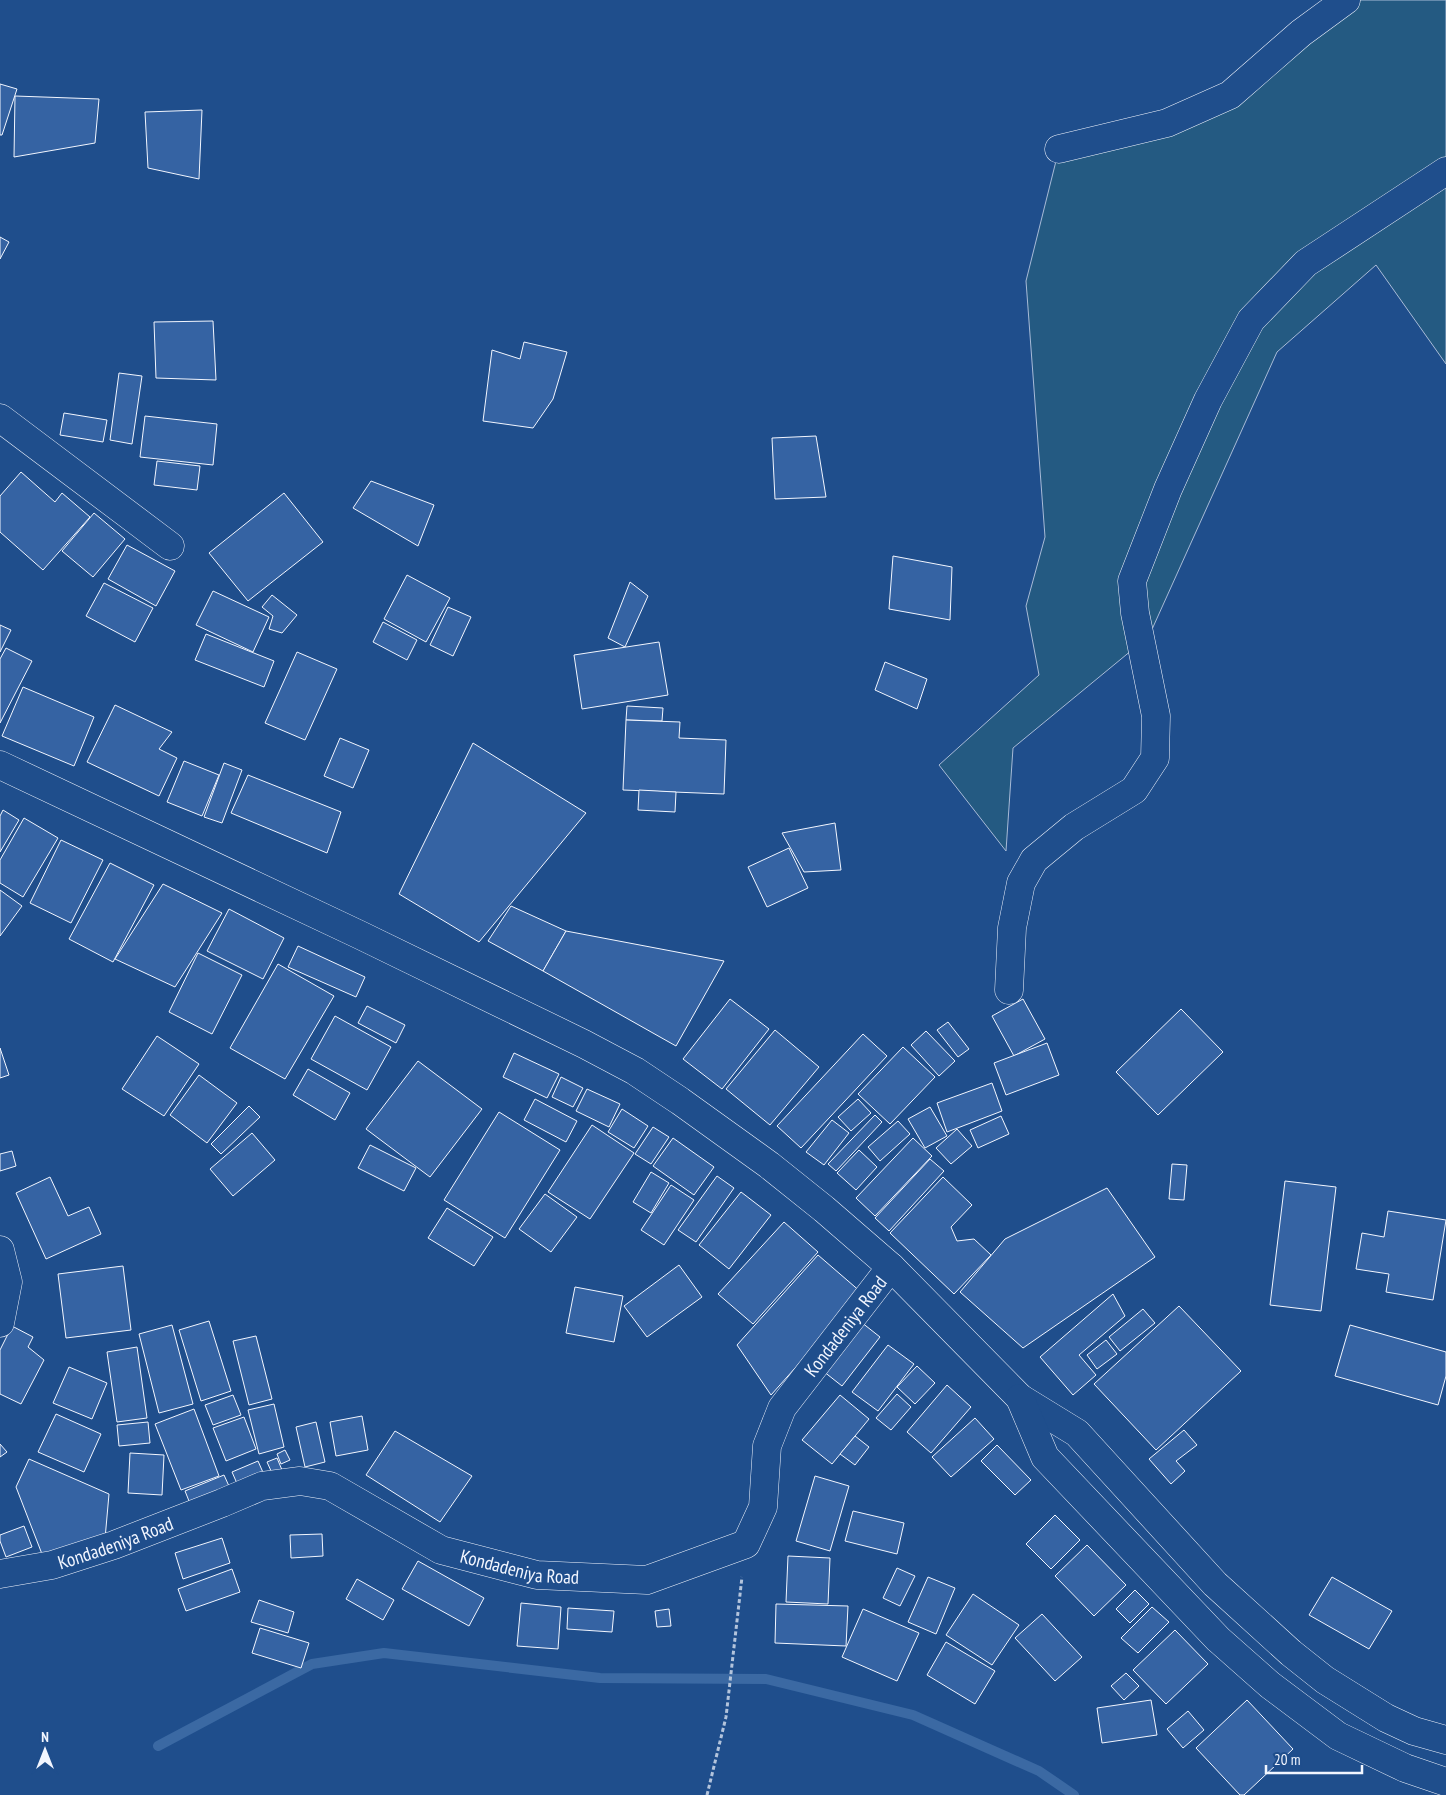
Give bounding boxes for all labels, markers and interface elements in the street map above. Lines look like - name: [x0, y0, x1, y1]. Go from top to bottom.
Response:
- street label: Kondadeniya Road: [799, 1271, 892, 1381]
- street label: Kondadeniya Road: [55, 1511, 177, 1574]
- street label: Kondadeniya Road: [458, 1544, 580, 1589]
- north arrow: [20, 1725, 70, 1775]
- text: N: [41, 1728, 49, 1746]
- scale bar: [1266, 1742, 1362, 1774]
- text: 20 m: [1274, 1750, 1300, 1769]

